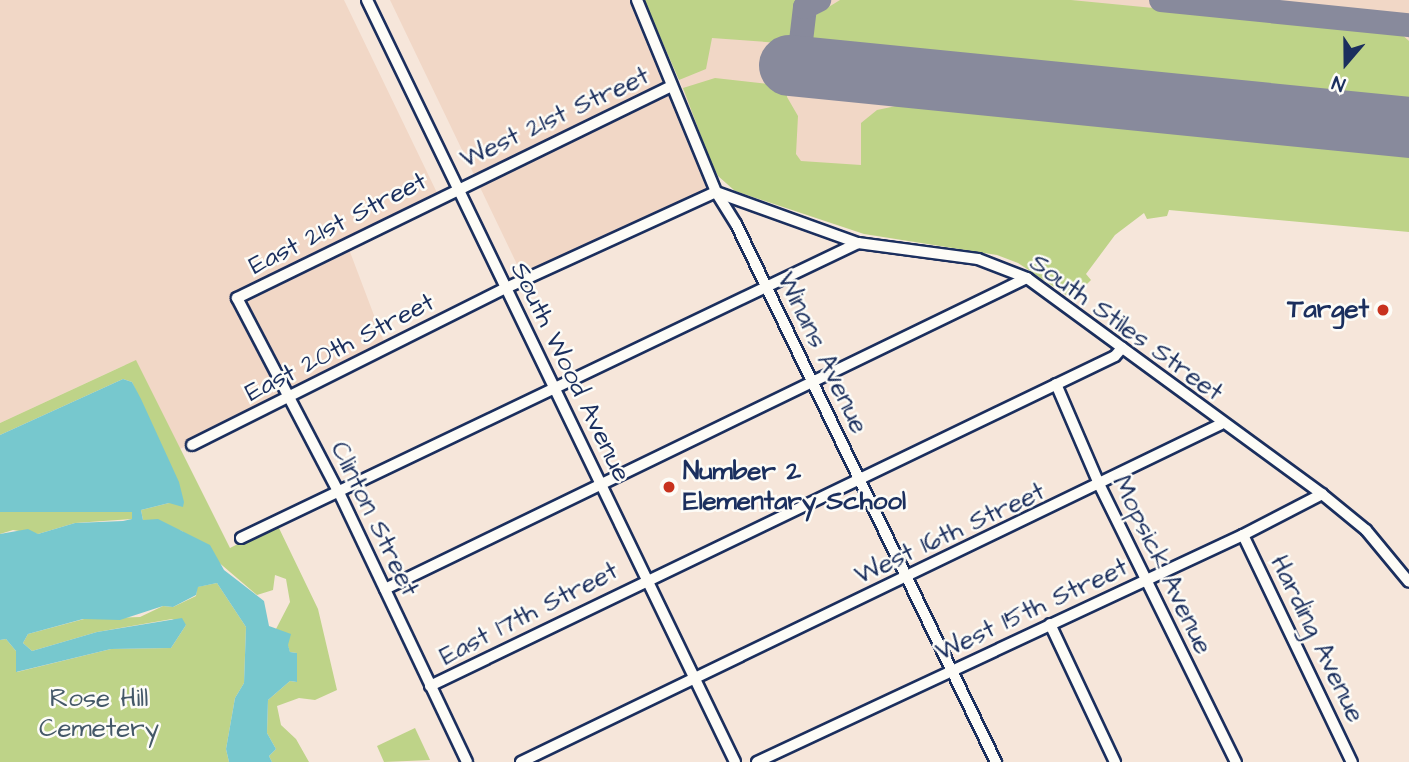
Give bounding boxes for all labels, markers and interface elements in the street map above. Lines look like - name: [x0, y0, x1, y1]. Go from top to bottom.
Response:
- north arrow: [1311, 28, 1381, 98]
- street label: West 21st Street: [456, 61, 654, 175]
- text: N: [1328, 68, 1349, 98]
- street label: East 21st Street: [244, 166, 432, 282]
- street label: South Stiles Street: [1023, 247, 1229, 409]
- street label: South Wood Avenue: [503, 257, 637, 487]
- street label: Winans Avenue: [770, 267, 874, 439]
- street label: East 20th Street: [240, 287, 440, 409]
- place label: Target: [1287, 294, 1369, 326]
- marker: Target: [1375, 302, 1391, 318]
- street label: Clinton Street: [323, 437, 425, 601]
- place label: Number 2 Elementary School: [683, 456, 906, 518]
- street label: Mopsick Avenue: [1105, 471, 1219, 659]
- street label: West 16th Street: [850, 476, 1050, 592]
- marker: Number 2 Elementary School: [661, 479, 677, 495]
- street label: Harding Avenue: [1263, 550, 1371, 728]
- street label: West 15th Street: [931, 552, 1133, 668]
- street label: East 17th Street: [435, 556, 623, 672]
- park label: Rose Hill Cemetery: [39, 683, 159, 744]

